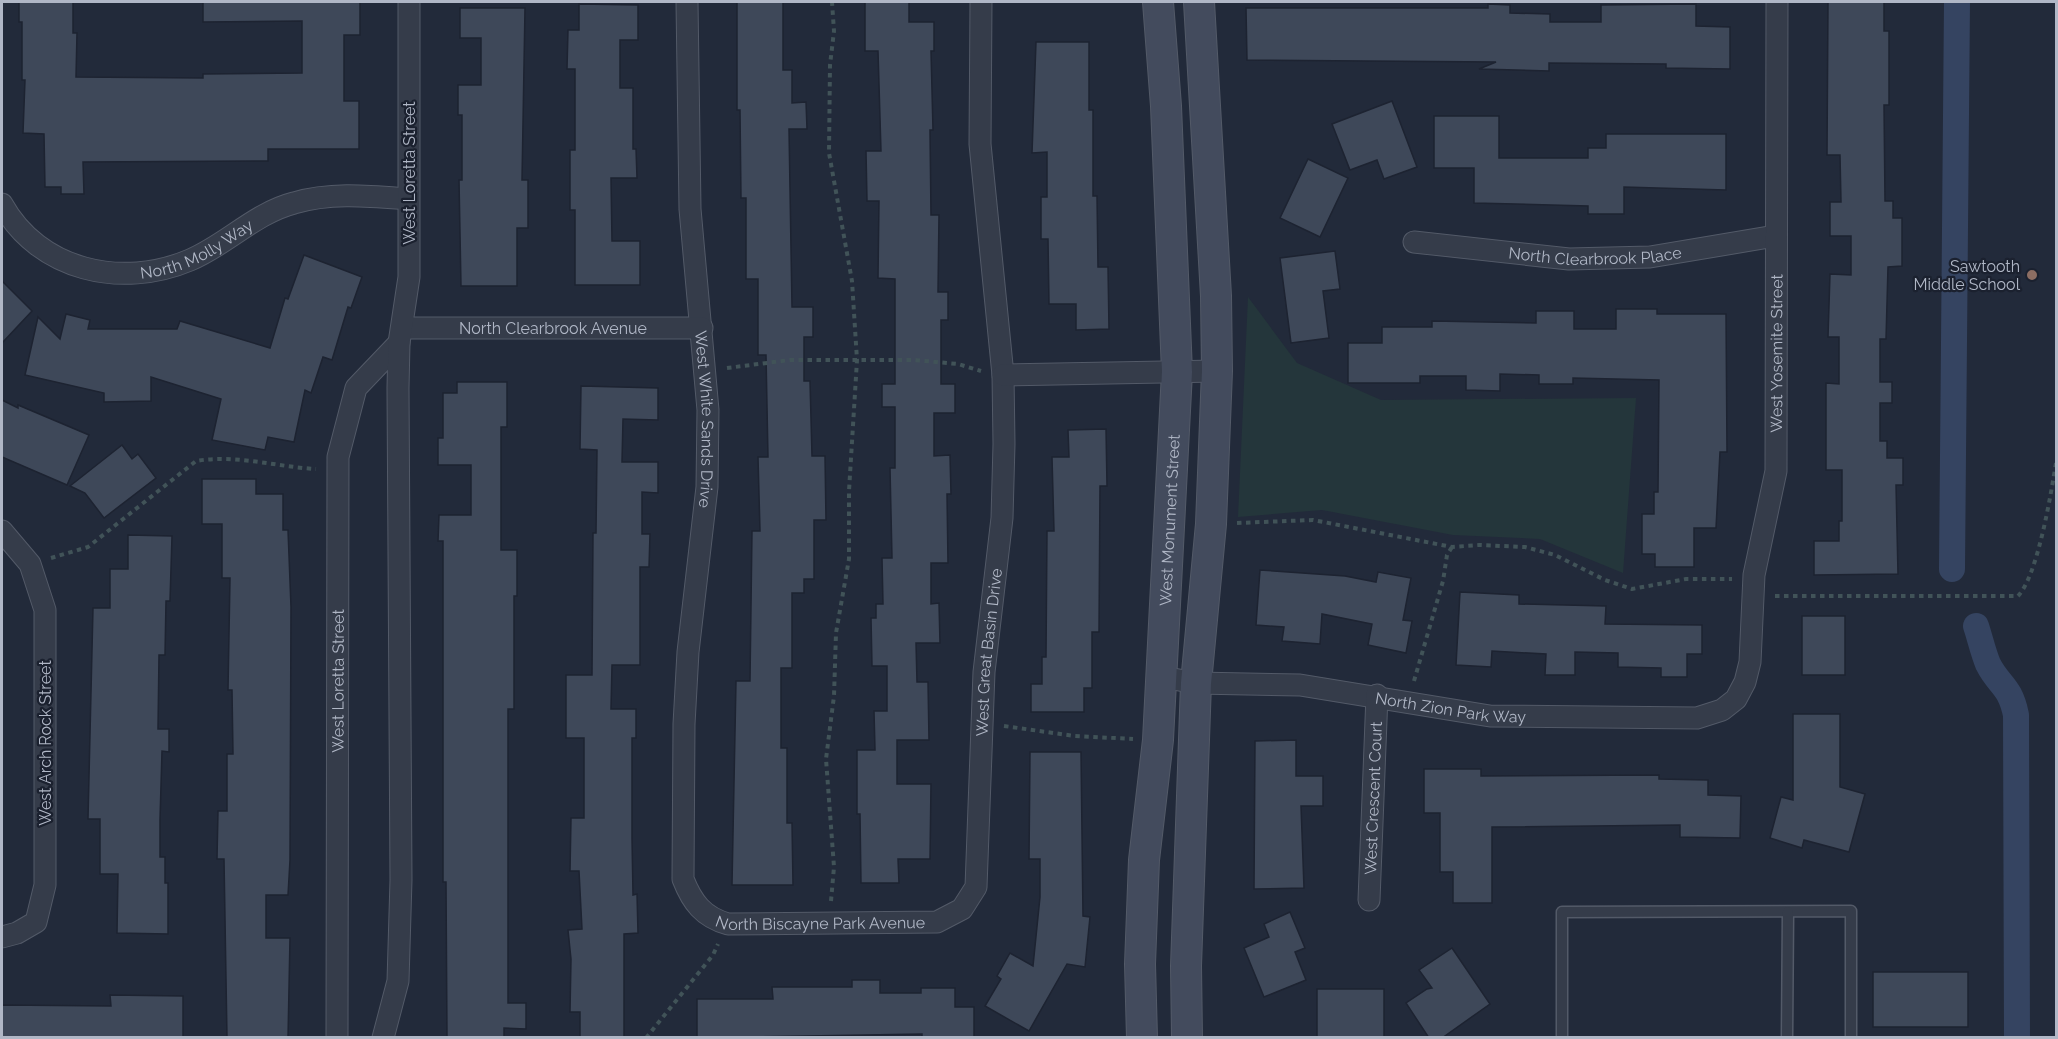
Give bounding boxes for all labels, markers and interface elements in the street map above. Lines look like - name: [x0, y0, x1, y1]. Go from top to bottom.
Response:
- street label: West Loretta Street: [400, 101, 419, 245]
- street label: North Molly Way: [139, 215, 257, 283]
- street label: North Clearbrook Place: [1508, 243, 1683, 269]
- place label: Sawtooth Middle School: [1914, 257, 2021, 294]
- marker: Sawtooth Middle School: [2025, 268, 2039, 282]
- street label: West Yosemite Street: [1767, 273, 1786, 433]
- street label: North Clearbrook Avenue: [459, 319, 647, 338]
- street label: West White Sands Drive: [691, 330, 717, 509]
- street label: West Monument Street: [1156, 433, 1184, 607]
- street label: West Great Basin Drive: [973, 567, 1006, 737]
- street label: West Loretta Street: [328, 609, 348, 753]
- street label: West Arch Rock Street: [36, 660, 55, 826]
- street label: North Zion Park Way: [1374, 688, 1526, 726]
- street label: West Crescent Court: [1361, 720, 1386, 875]
- street label: North Biscayne Park Avenue: [713, 912, 925, 934]

